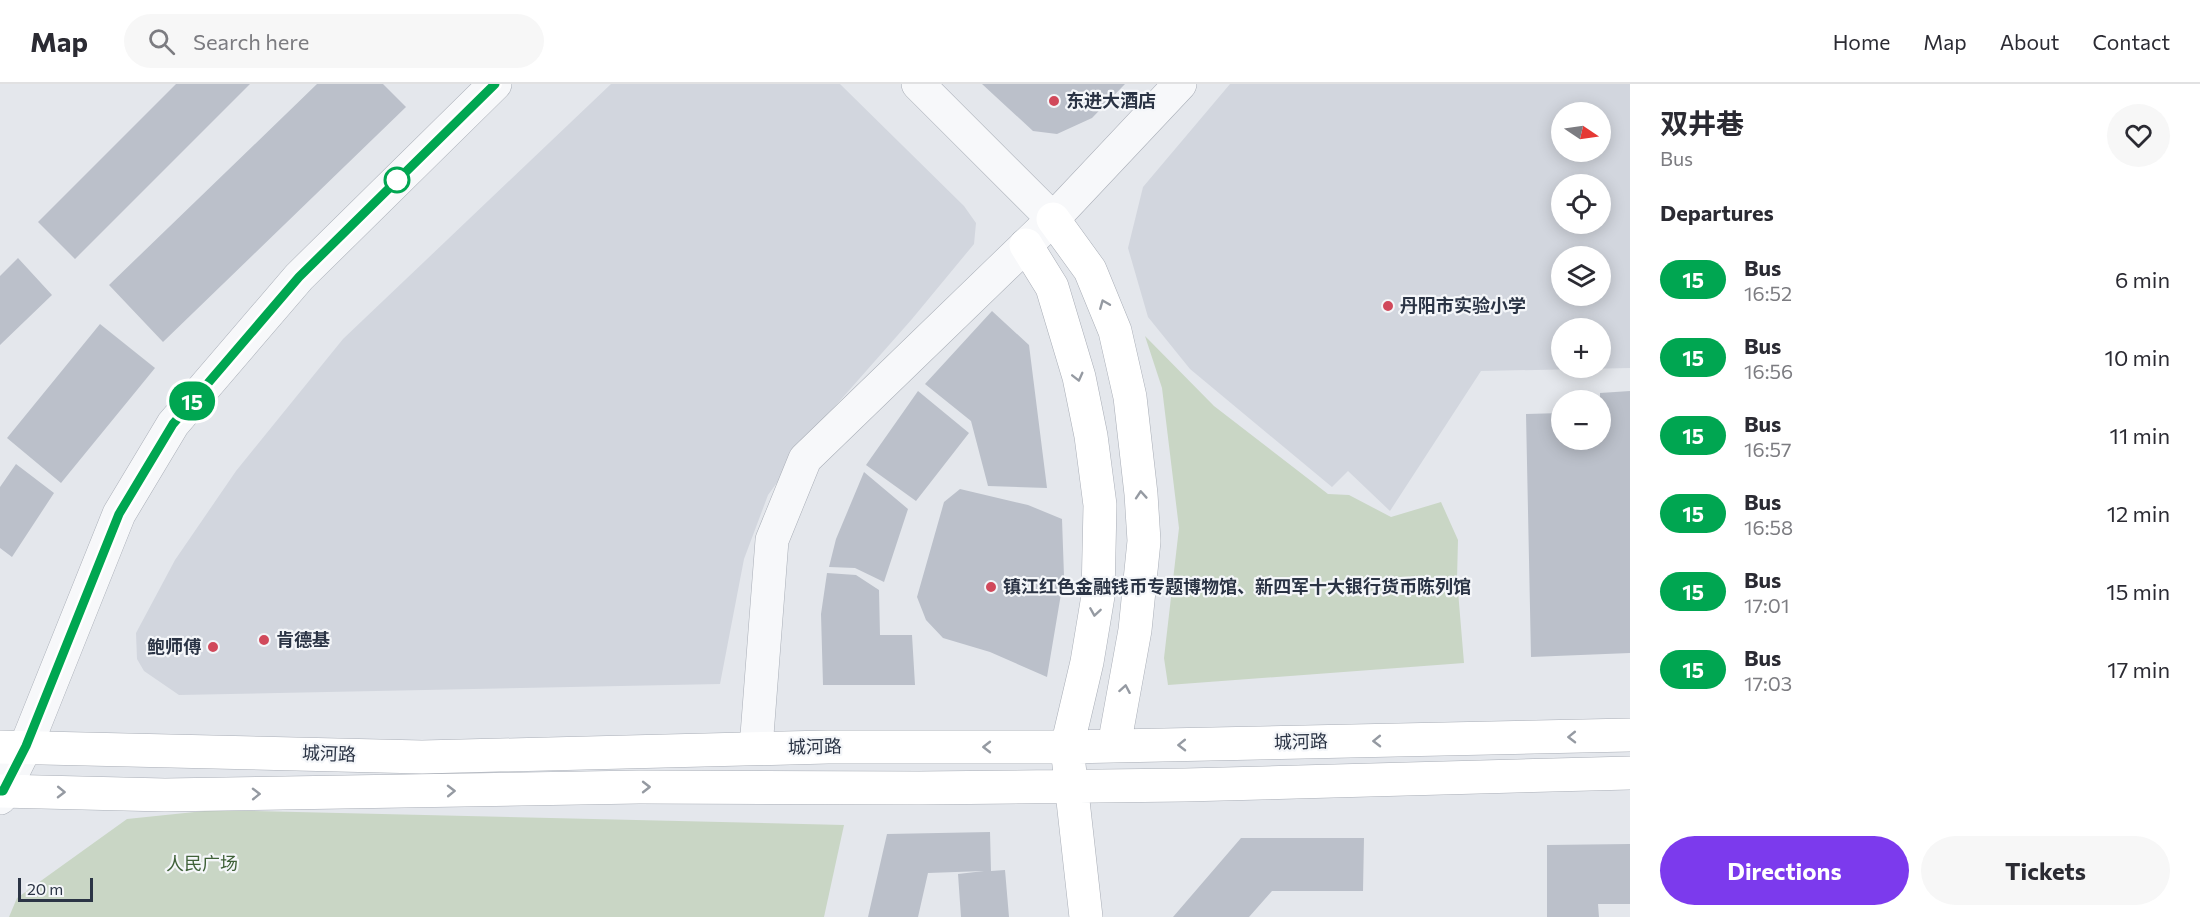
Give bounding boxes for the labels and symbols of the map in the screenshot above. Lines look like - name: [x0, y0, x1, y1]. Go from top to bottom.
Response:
- place label: 东进大酒店: [1066, 89, 1156, 111]
- marker: 东进大酒店: [1047, 94, 1061, 108]
- north arrow: [1551, 102, 1611, 162]
- unlabelled marker: [384, 167, 410, 193]
- place label: 丹阳市实验小学: [1400, 294, 1526, 316]
- marker: 丹阳市实验小学: [1381, 299, 1395, 313]
- one-way arrow: [1099, 300, 1111, 311]
- one-way arrow: [1071, 371, 1083, 382]
- line badge: 15: [165, 382, 219, 420]
- one-way arrow: [1135, 490, 1148, 499]
- place label: 镇江红色金融钱币专题博物馆、新四军十大银行货币陈列馆: [1003, 575, 1471, 597]
- marker: 镇江红色金融钱币专题博物馆、新四军十大银行货币陈列馆: [984, 580, 998, 594]
- one-way arrow: [1089, 606, 1102, 616]
- place label: 肯德基: [276, 628, 330, 650]
- marker: 肯德基: [257, 633, 271, 647]
- place label: 鲍师傅: [147, 635, 201, 657]
- marker: 鲍师傅: [206, 640, 220, 654]
- one-way arrow: [1118, 684, 1130, 693]
- street label: 城河路: [1274, 730, 1328, 752]
- one-way arrow: [1567, 730, 1576, 743]
- one-way arrow: [1372, 734, 1381, 747]
- street label: 城河路: [788, 735, 842, 757]
- one-way arrow: [1177, 739, 1186, 751]
- street label: 城河路: [302, 741, 356, 765]
- one-way arrow: [982, 741, 991, 753]
- one-way arrow: [642, 781, 651, 793]
- one-way arrow: [447, 785, 456, 797]
- one-way arrow: [57, 786, 66, 799]
- one-way arrow: [252, 788, 261, 800]
- park label: 人民广场: [166, 852, 238, 874]
- scale bar: [18, 875, 93, 902]

